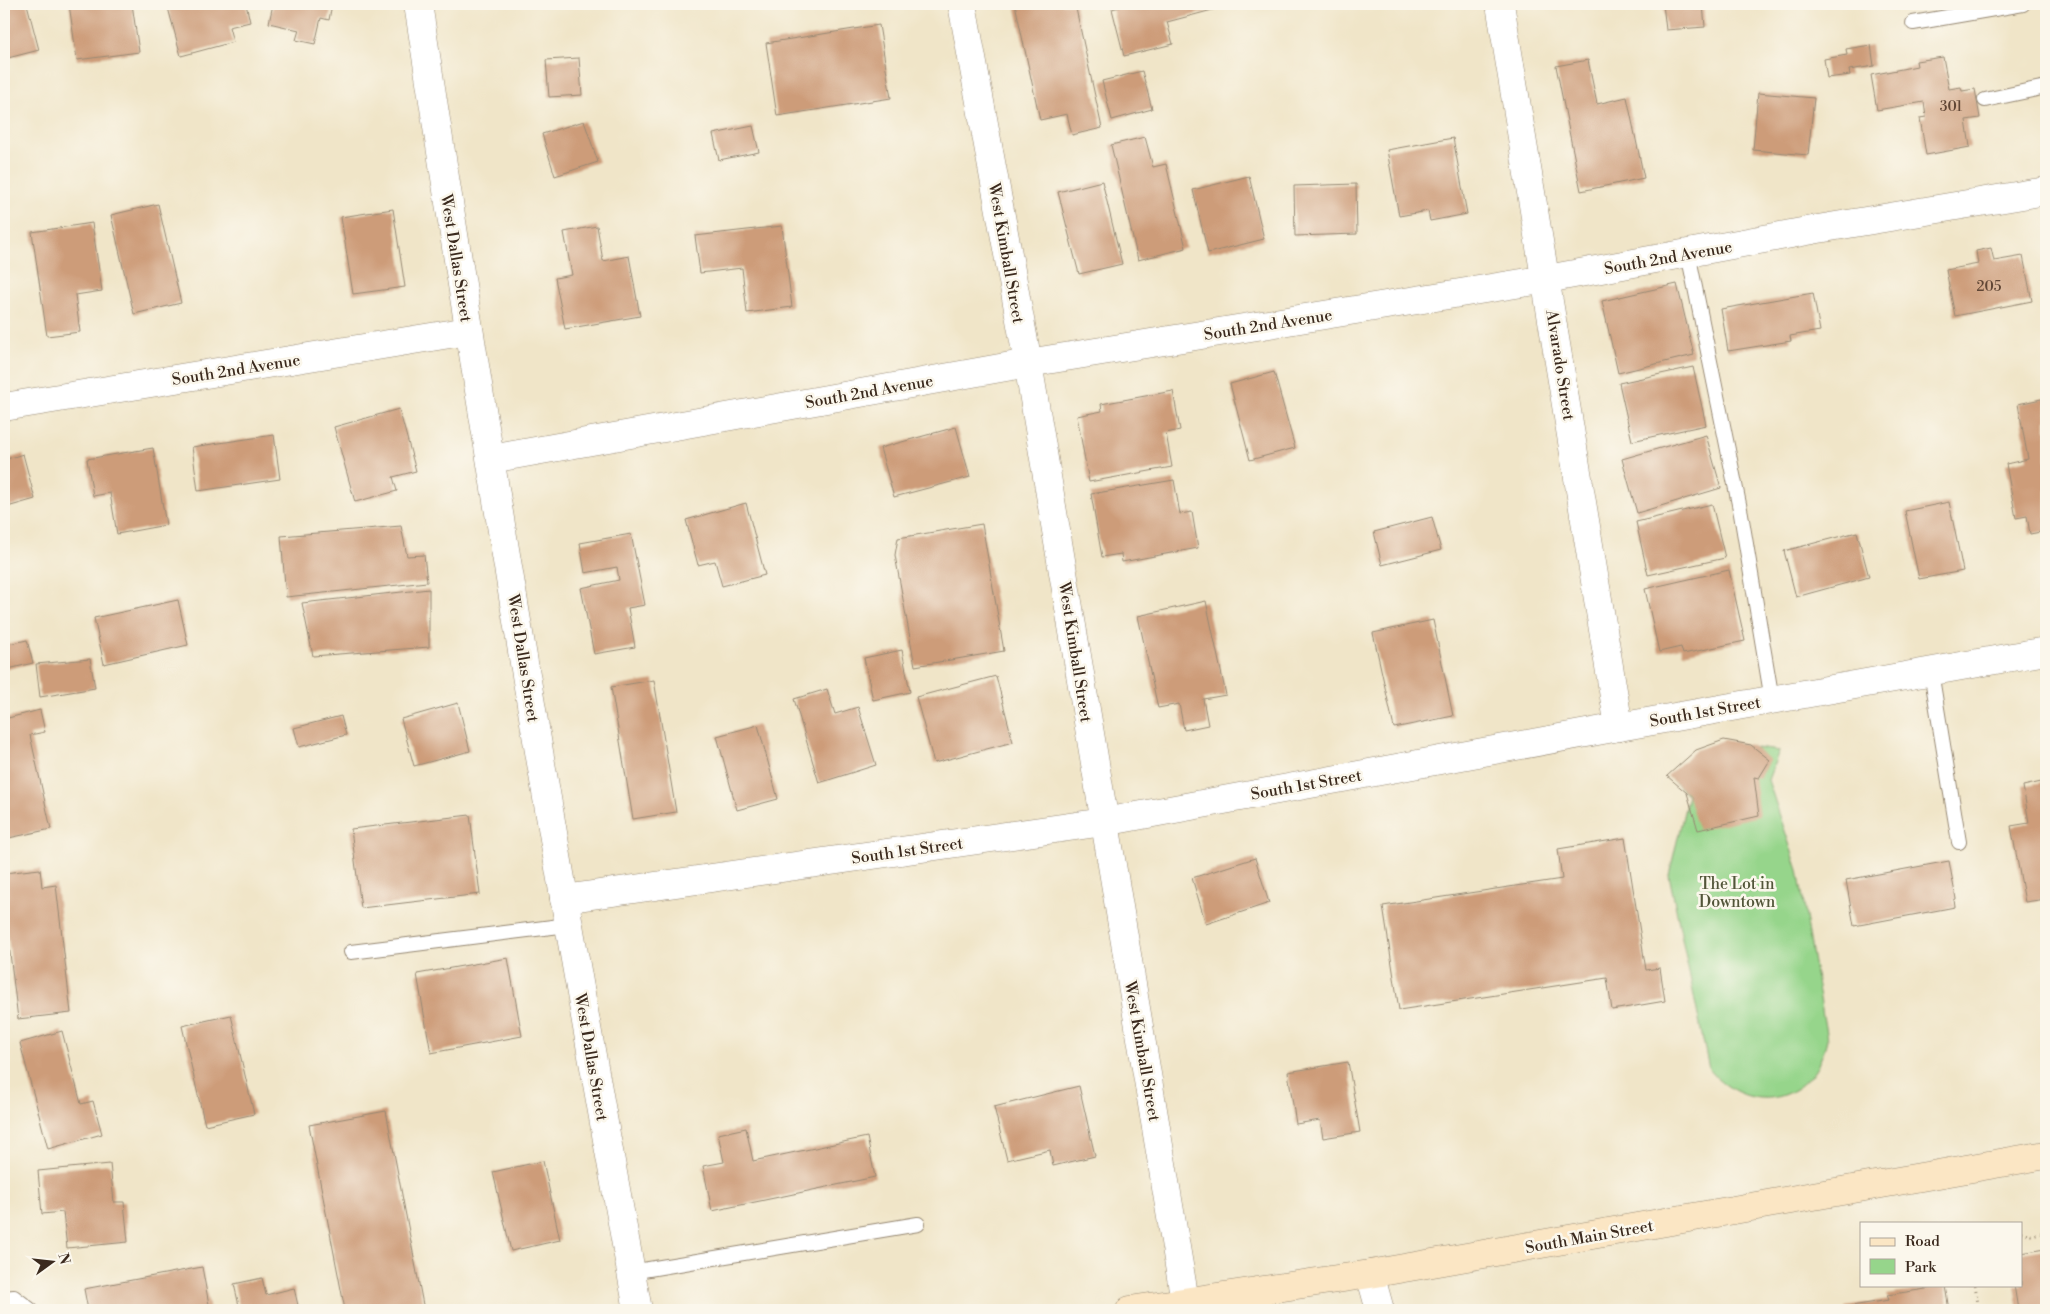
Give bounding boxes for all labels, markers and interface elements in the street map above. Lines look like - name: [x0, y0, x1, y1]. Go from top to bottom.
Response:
- house number: 301: [1940, 98, 1962, 116]
- street label: West Kimball Street: [984, 180, 1028, 325]
- street label: West Dallas Street: [436, 192, 476, 324]
- street label: South 2nd Avenue: [1603, 237, 1734, 279]
- house number: 205: [1977, 278, 2002, 296]
- street label: South 2nd Avenue: [1203, 305, 1334, 345]
- street label: Alvarado Street: [1541, 307, 1579, 422]
- street label: South 2nd Avenue: [171, 350, 302, 390]
- street label: South 2nd Avenue: [804, 371, 935, 413]
- street label: West Kimball Street: [1054, 579, 1096, 724]
- street label: West Dallas Street: [503, 592, 543, 724]
- street label: South 1st Street: [1648, 692, 1763, 732]
- street label: South 1st Street: [1249, 765, 1364, 805]
- street label: South 1st Street: [850, 833, 965, 869]
- park label: The Lot in Downtown: [1699, 874, 1776, 912]
- street label: West Kimball Street: [1120, 978, 1164, 1123]
- street label: West Dallas Street: [570, 991, 612, 1123]
- street label: South Main Street: [1524, 1216, 1655, 1258]
- legend: [1860, 1222, 2022, 1286]
- text: Road: [1905, 1232, 1940, 1251]
- north arrow: [28, 1236, 78, 1286]
- text: N: [53, 1251, 74, 1267]
- text: Park: [1905, 1258, 1937, 1277]

